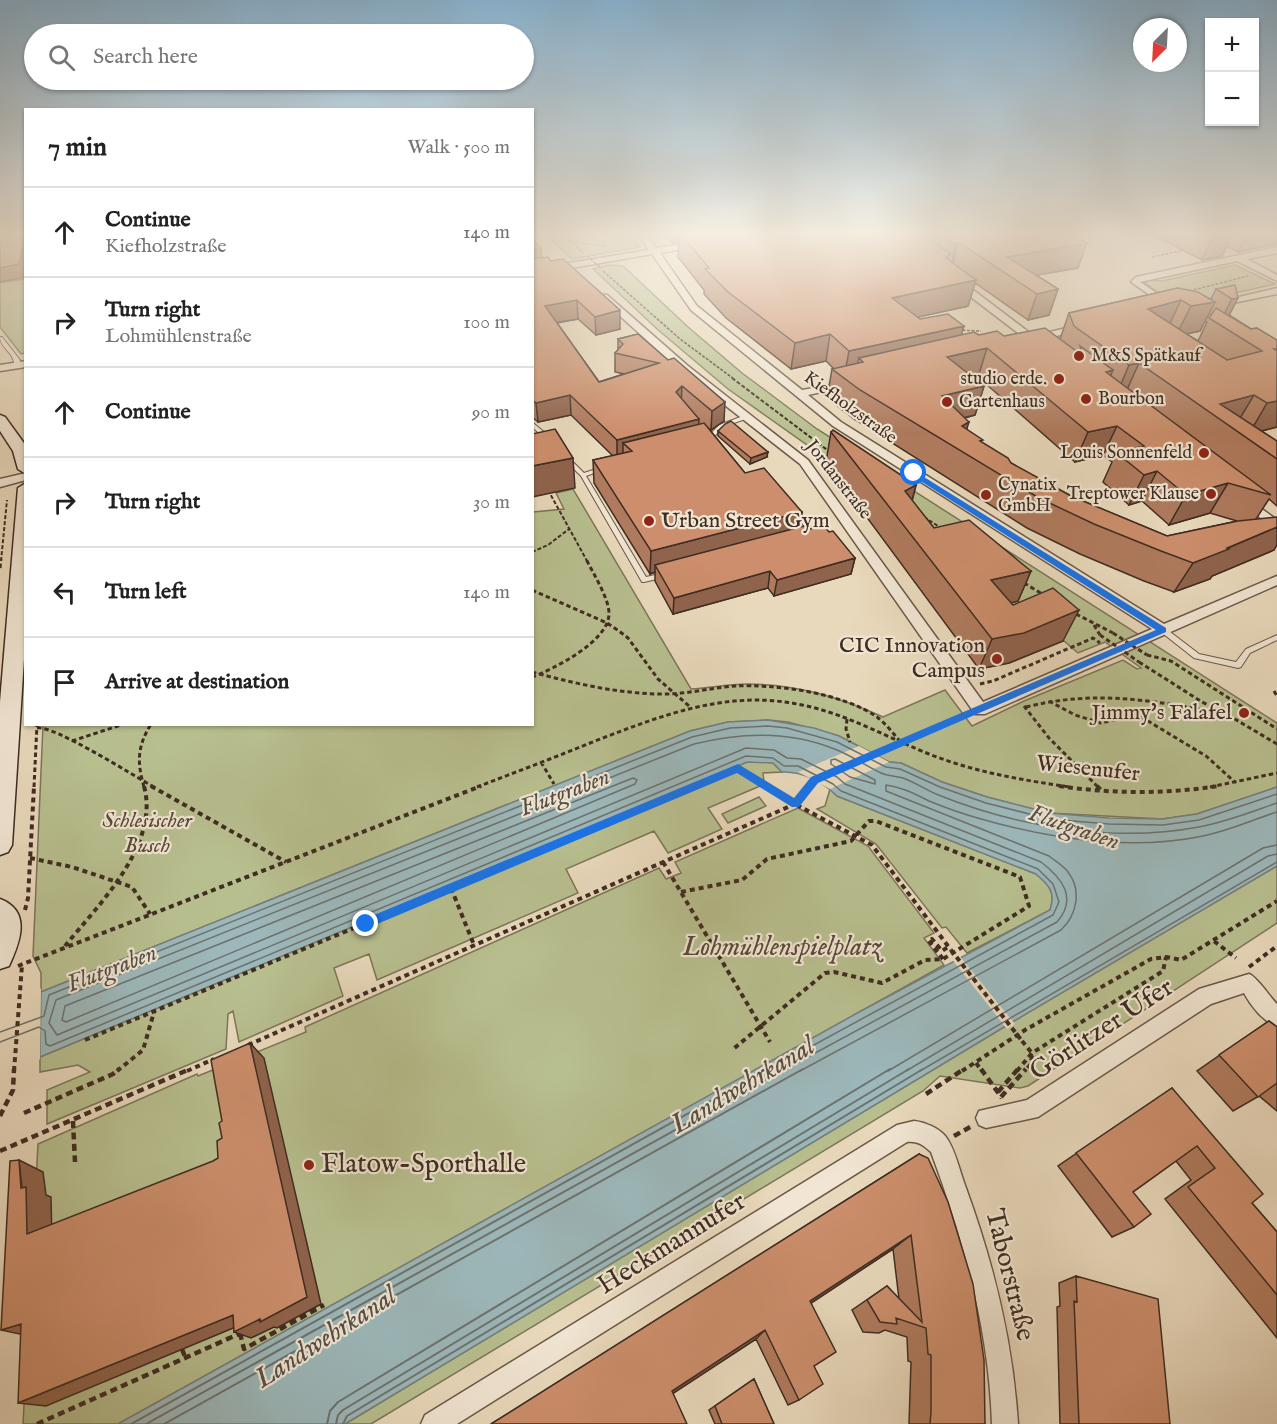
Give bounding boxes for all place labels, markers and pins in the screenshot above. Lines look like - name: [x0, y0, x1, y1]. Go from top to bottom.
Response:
- place label: M&S Spätkauf: [1091, 345, 1204, 368]
- marker: M&S Spätkauf: [1072, 349, 1086, 363]
- place label: studio erde.: [961, 368, 1047, 391]
- marker: studio erde.: [1052, 372, 1066, 386]
- place label: Bourbon: [1098, 388, 1165, 411]
- place label: Gartenhaus: [959, 391, 1045, 414]
- marker: Bourbon: [1079, 392, 1093, 406]
- marker: Gartenhaus: [940, 395, 954, 409]
- place label: Louis Sonnenfeld: [1060, 442, 1192, 465]
- marker: Louis Sonnenfeld: [1197, 446, 1211, 460]
- place label: Cynatix GmbH: [998, 474, 1057, 518]
- place label: Treptower Klause: [1067, 483, 1199, 506]
- marker: Treptower Klause: [1204, 487, 1218, 501]
- marker: Cynatix GmbH: [979, 488, 993, 502]
- place label: Urban Street Gym: [661, 507, 830, 535]
- marker: Urban Street Gym: [642, 514, 656, 528]
- place label: CIC Innovation Campus: [839, 632, 985, 685]
- marker: CIC Innovation Campus: [990, 652, 1004, 666]
- place label: Jimmy's Falafel: [1089, 699, 1232, 727]
- marker: Jimmy's Falafel: [1237, 706, 1251, 720]
- place label: Flatow-Sporthalle: [321, 1148, 526, 1182]
- marker: Flatow-Sporthalle: [302, 1158, 316, 1172]

